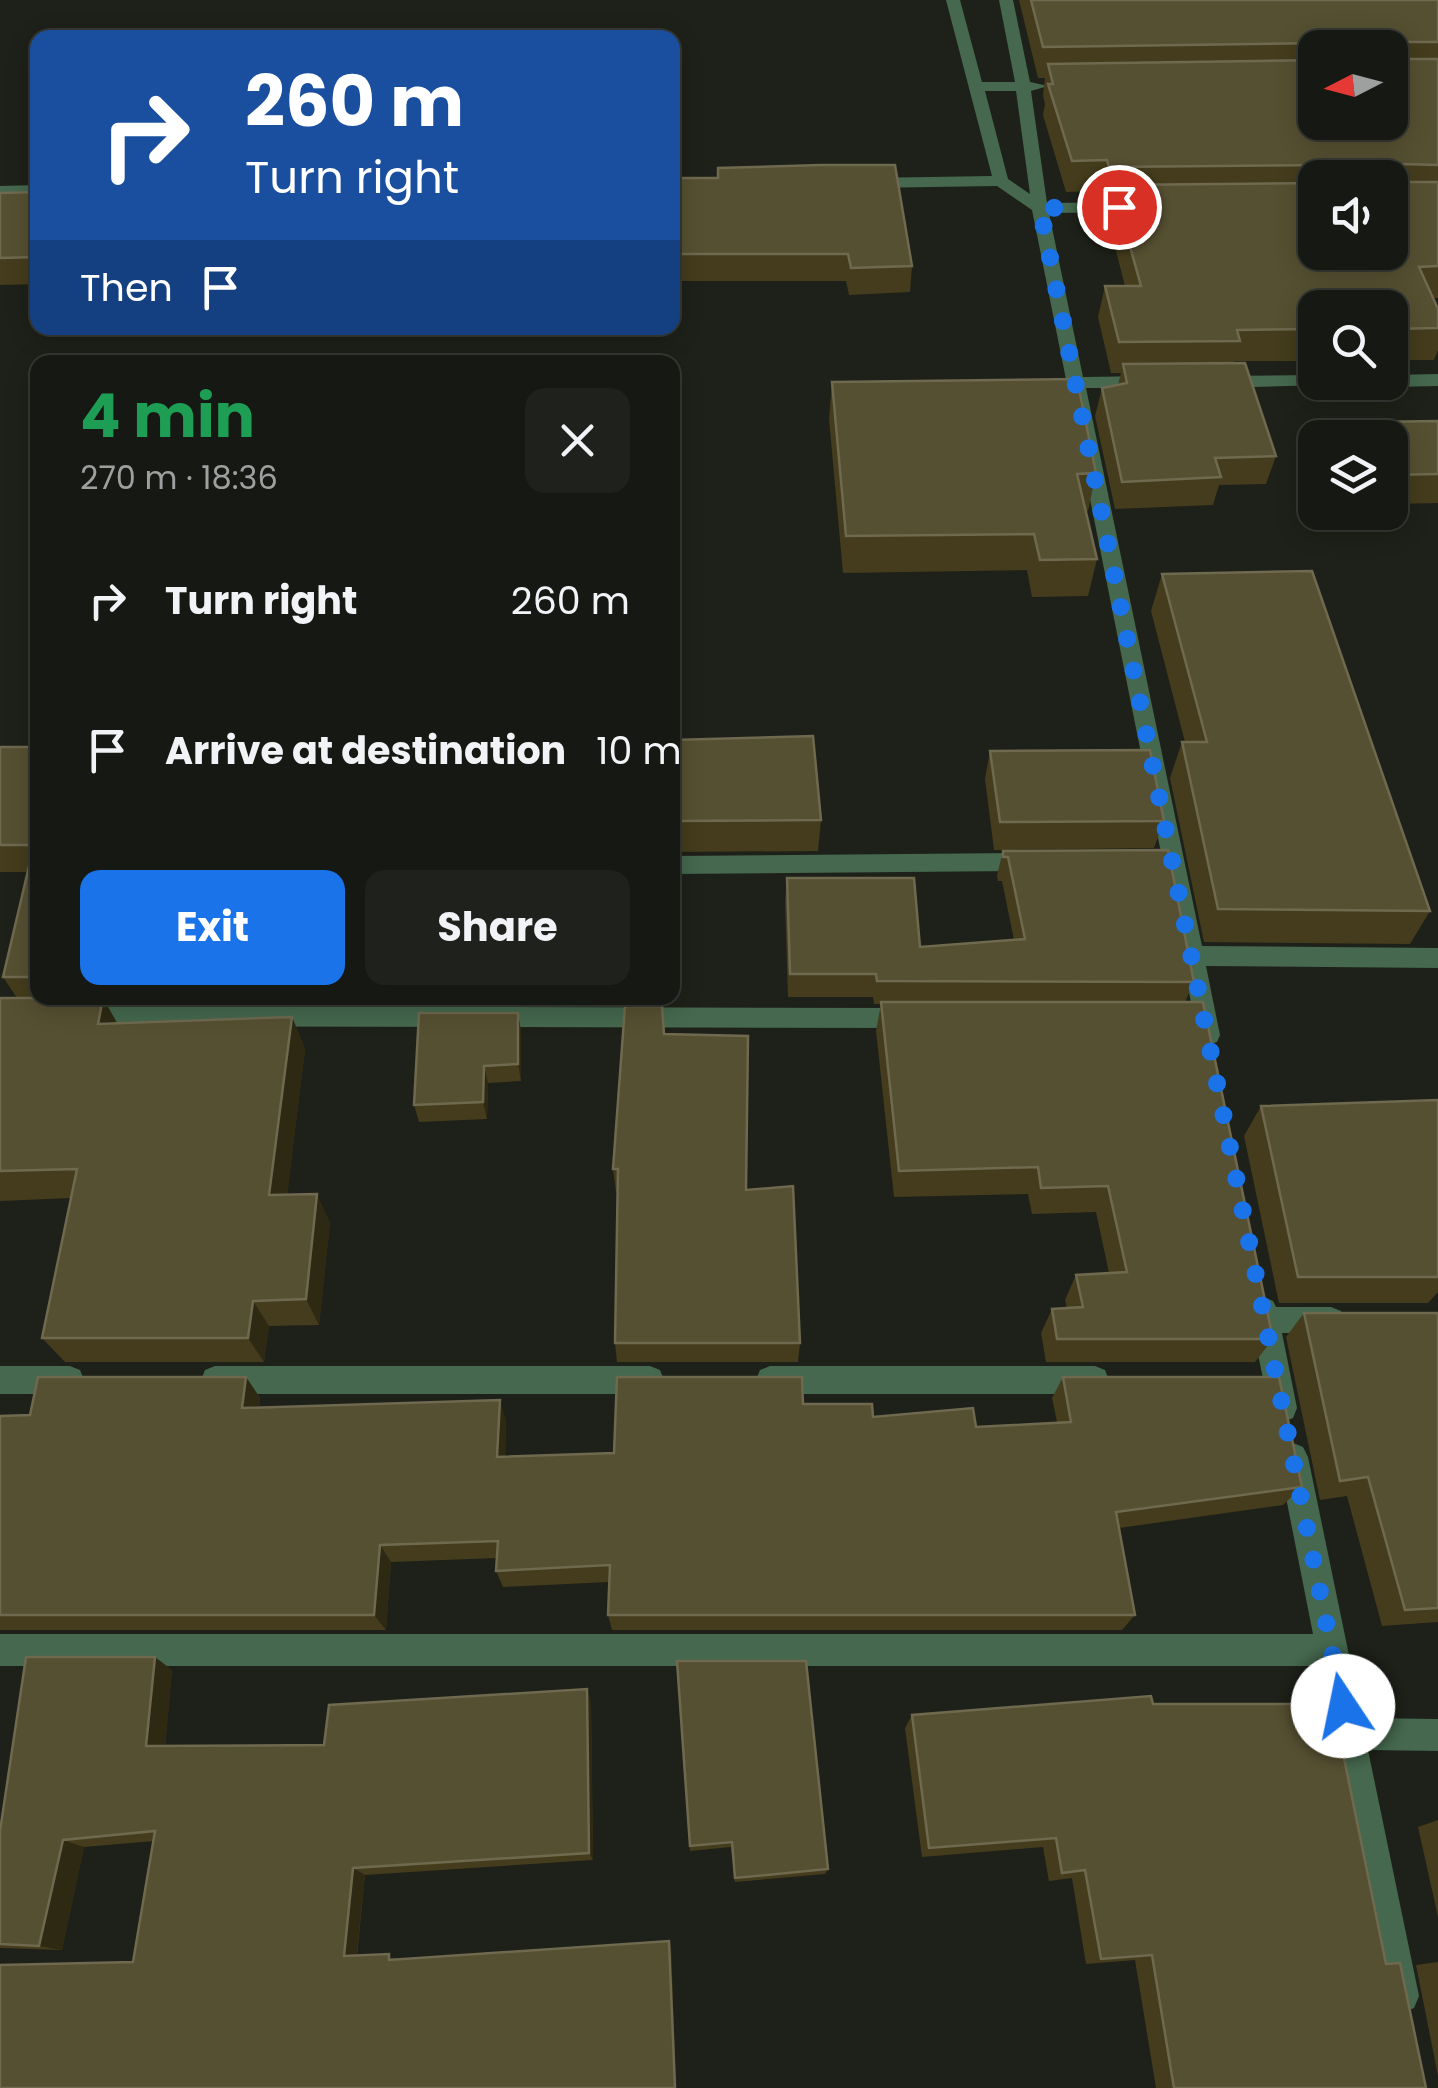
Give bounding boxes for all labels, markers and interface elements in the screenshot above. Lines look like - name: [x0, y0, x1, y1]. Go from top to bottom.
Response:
- north arrow: [1298, 30, 1408, 140]
- map controls: [1298, 30, 1408, 530]
- text: 260 m: [245, 52, 464, 151]
- icon: right: [80, 70, 210, 200]
- text: Turn right: [245, 146, 459, 209]
- button: sound: [1298, 160, 1408, 270]
- pin: [1077, 165, 1162, 250]
- icon: arrive: [1092, 180, 1147, 235]
- icon: arrive: [193, 260, 248, 315]
- text: Then: [80, 261, 173, 314]
- button: search: [1298, 290, 1408, 400]
- text: 4 min: [80, 374, 255, 458]
- button: close: [525, 388, 630, 493]
- button: layers: [1298, 420, 1408, 530]
- text: 270 m · 18:36: [80, 455, 278, 500]
- icon: right: [80, 573, 135, 628]
- text: Turn right: [165, 574, 357, 627]
- text: 260 m: [511, 574, 630, 627]
- icon: arrive: [80, 723, 135, 778]
- text: Arrive at destination: [165, 724, 566, 777]
- text: 10 m: [596, 724, 682, 777]
- button: Exit: [80, 870, 345, 985]
- button: Share: [365, 870, 630, 985]
- position arrow: [1291, 1654, 1395, 1758]

